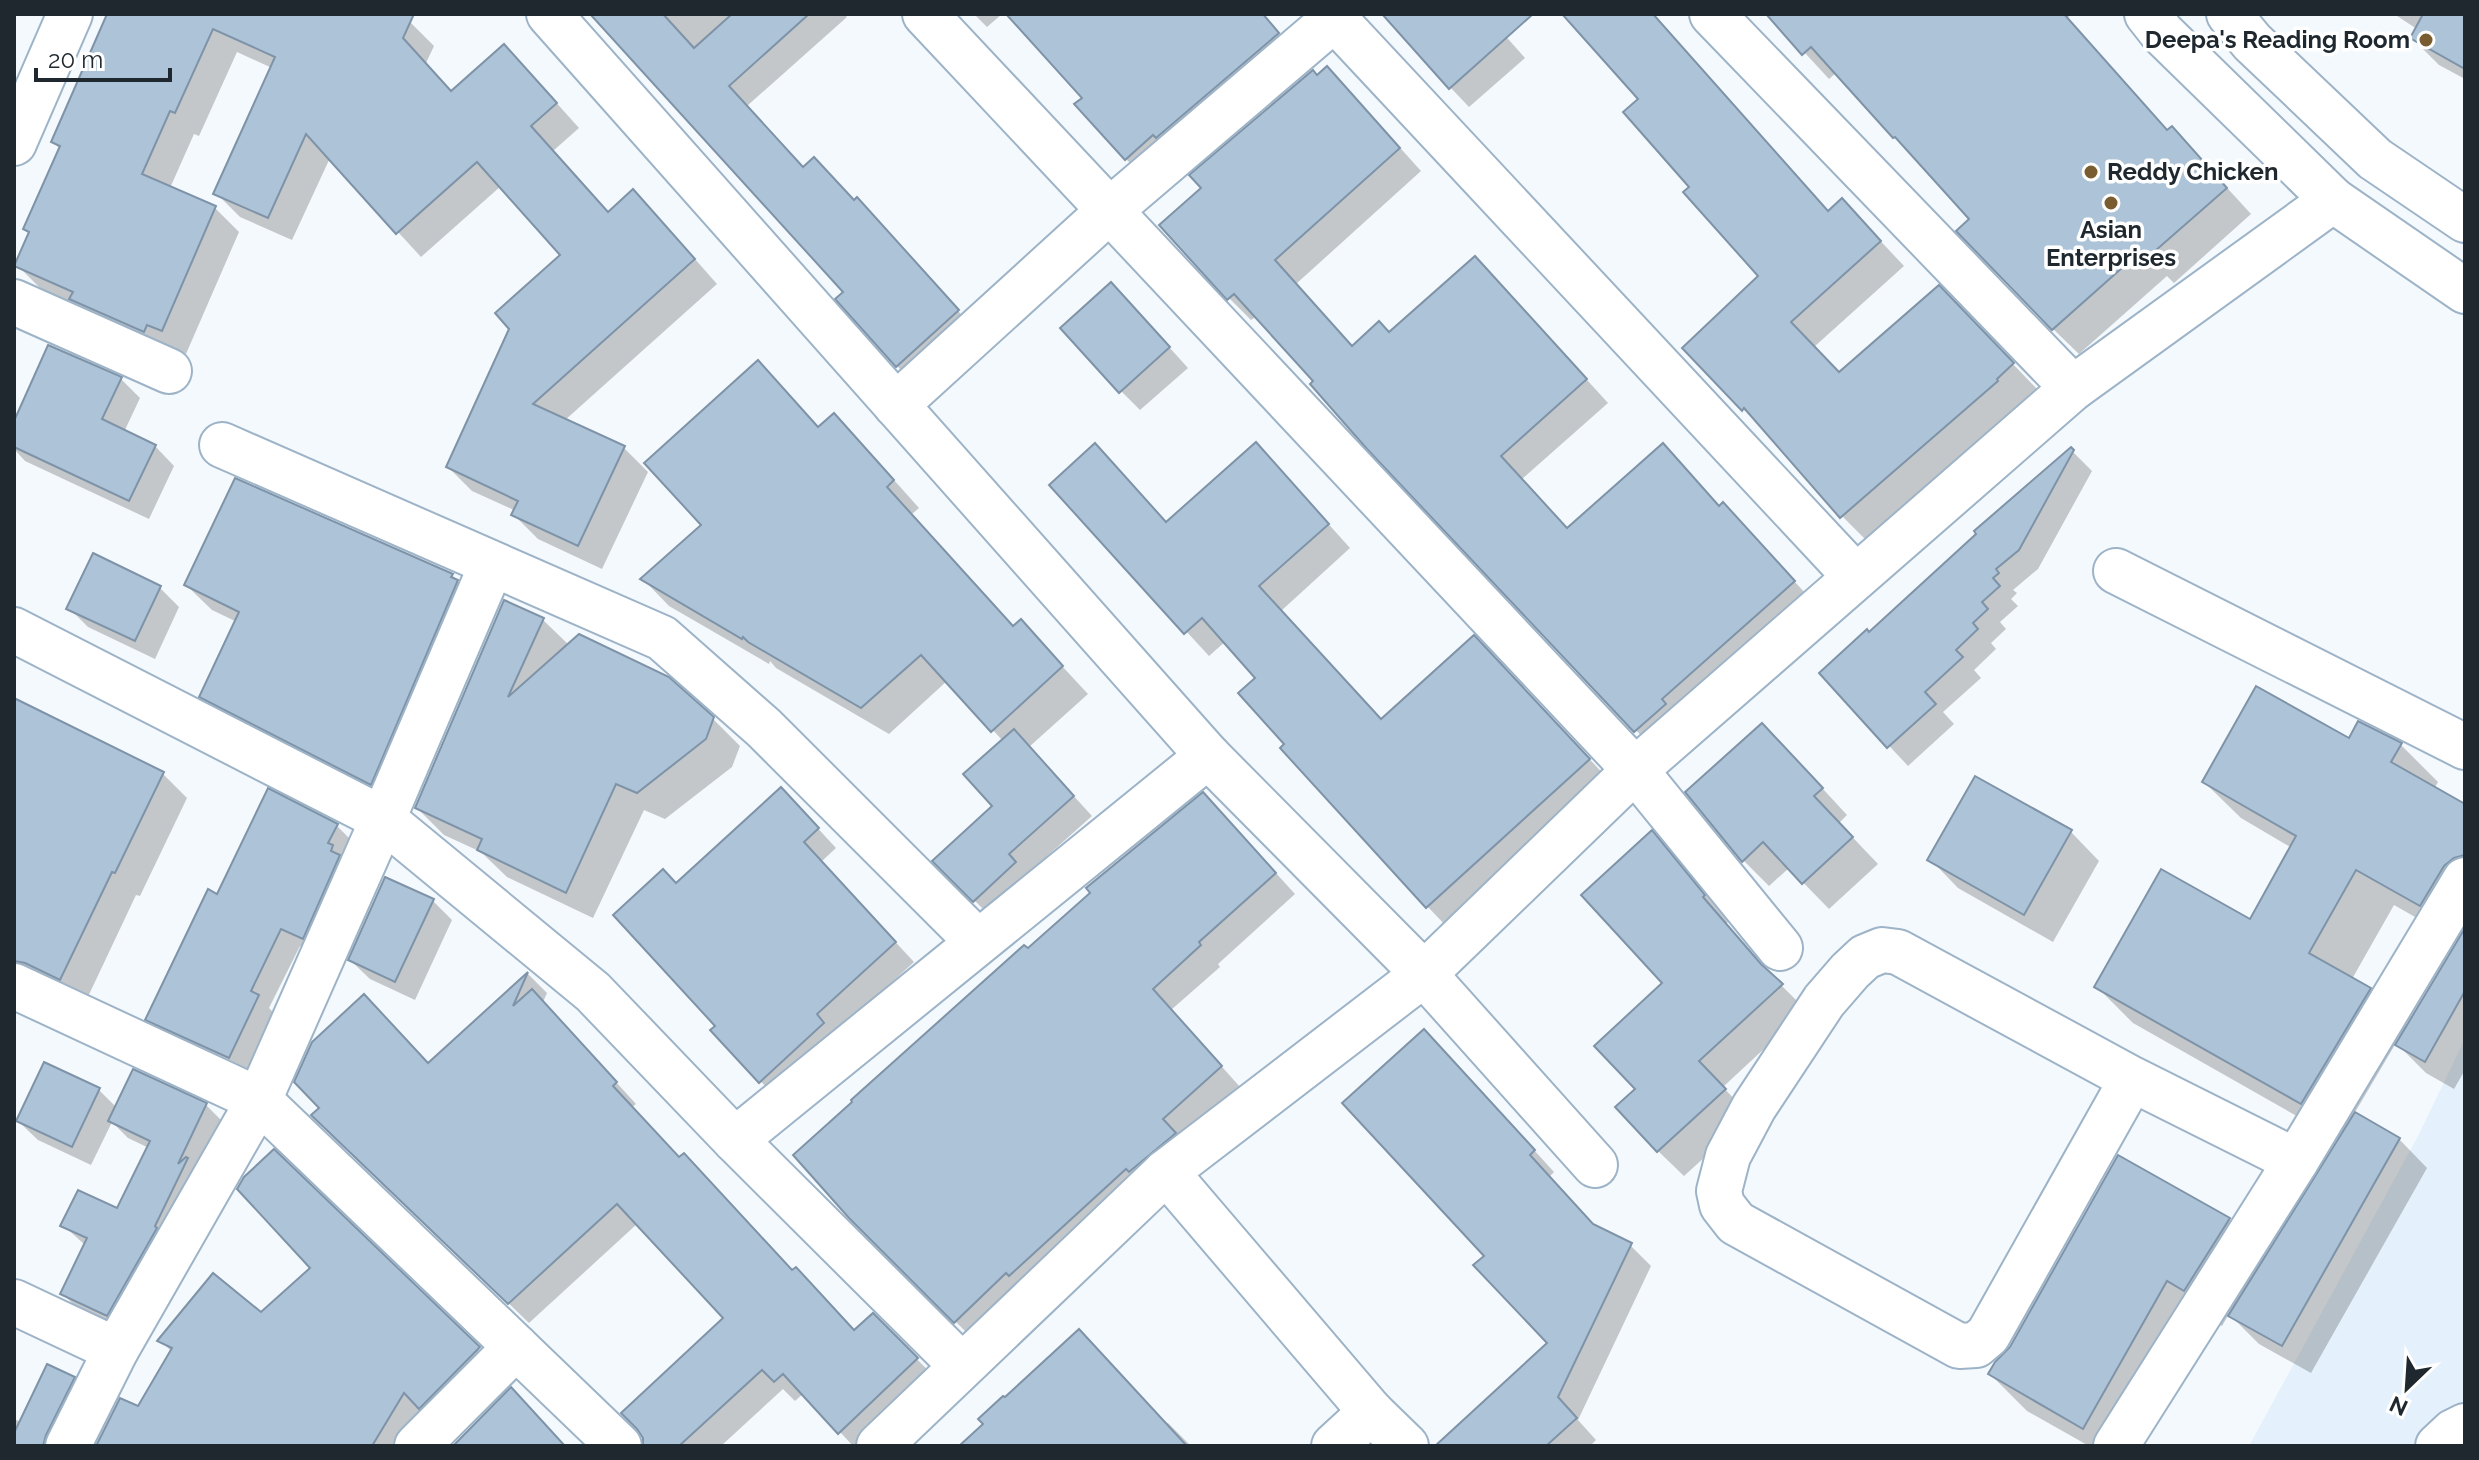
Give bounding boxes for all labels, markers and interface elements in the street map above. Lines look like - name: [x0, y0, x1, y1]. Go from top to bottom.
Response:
- place label: Deepa's Reading Room: [2145, 25, 2410, 54]
- marker: Deepa's Reading Room: [2417, 31, 2435, 49]
- scale bar: [36, 32, 170, 82]
- text: 20 m: [48, 45, 103, 74]
- place label: Reddy Chicken: [2107, 157, 2278, 186]
- marker: Reddy Chicken: [2082, 163, 2100, 181]
- marker: Asian Enterprises: [2102, 194, 2120, 212]
- place label: Asian Enterprises: [2046, 215, 2176, 272]
- north arrow: [2367, 1348, 2447, 1428]
- text: N: [2385, 1391, 2412, 1421]

